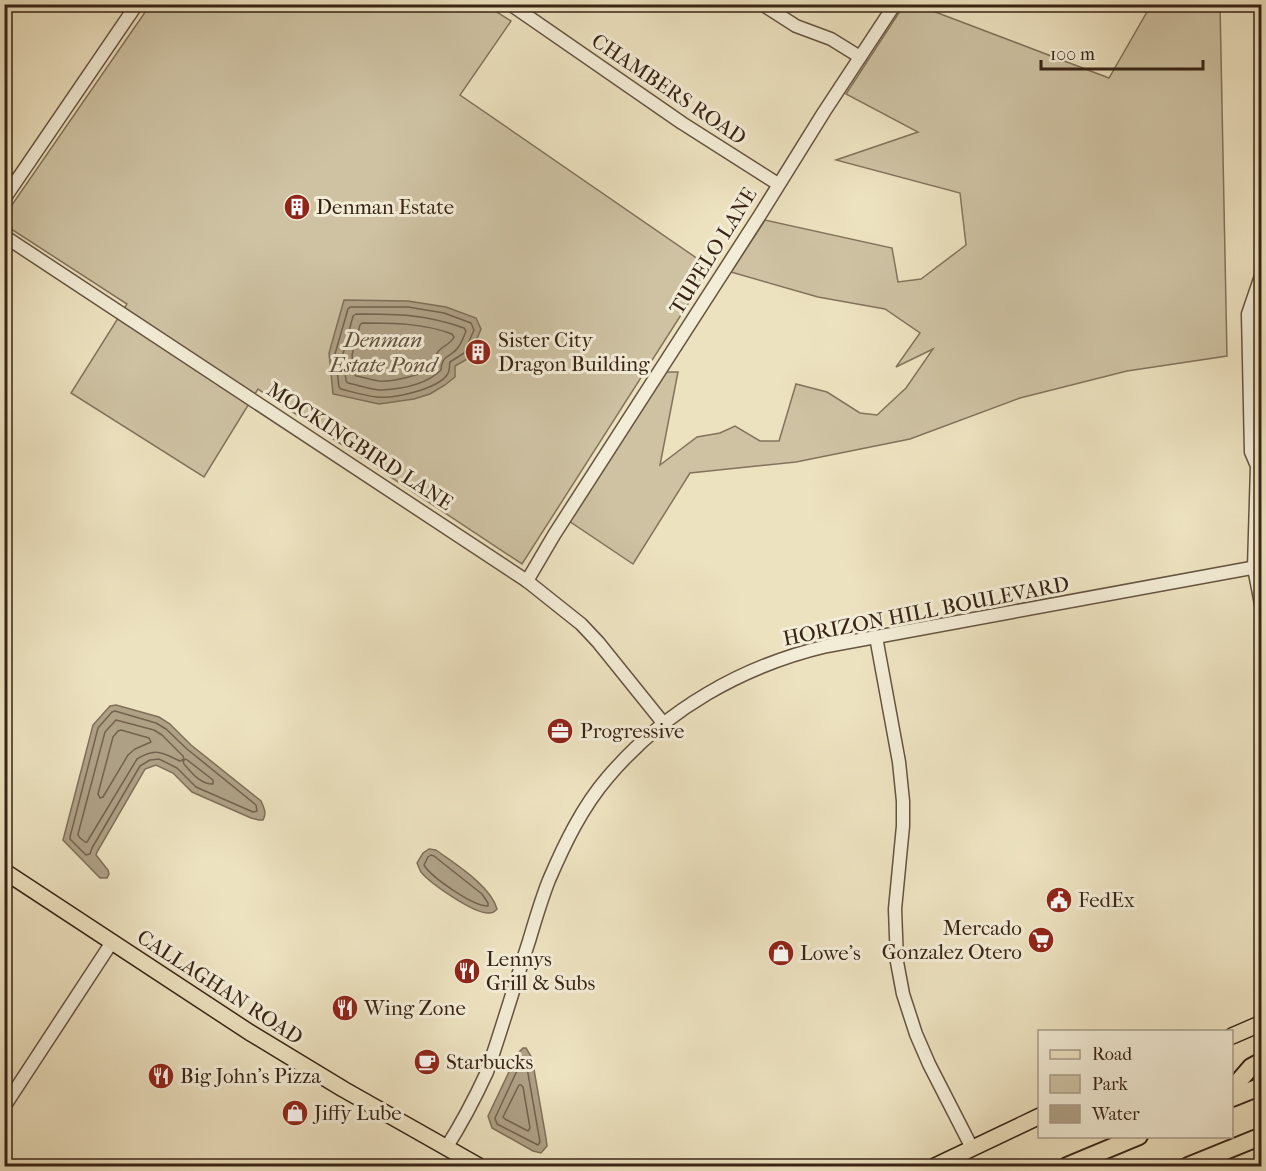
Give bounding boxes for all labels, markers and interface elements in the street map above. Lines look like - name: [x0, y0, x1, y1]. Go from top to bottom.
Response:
- street label: CHAMBERS ROAD: [587, 28, 751, 150]
- scale bar: [1041, 33, 1203, 71]
- text: 100 m: [1050, 44, 1095, 65]
- street label: TUPELO LANE: [664, 183, 762, 319]
- building icon: Denman Estate: [282, 192, 312, 222]
- place label: Denman Estate: [316, 195, 454, 219]
- water label: Denman Estate Pond: [327, 327, 439, 378]
- place label: Sister City Dragon Building: [498, 328, 650, 376]
- building icon: Sister City Dragon Building: [463, 337, 493, 367]
- street label: MOCKINGBIRD LANE: [263, 377, 458, 515]
- street label: HORIZON HILL BOULEVARD: [781, 571, 1071, 651]
- office icon: Progressive: [545, 716, 575, 746]
- place label: Progressive: [580, 719, 685, 743]
- public building icon: FedEx: [1044, 885, 1074, 915]
- place label: FedEx: [1078, 888, 1135, 912]
- place label: Mercado Gonzalez Otero: [882, 916, 1022, 964]
- street label: CALLAGHAN ROAD: [133, 924, 307, 1050]
- supermarket icon: Mercado Gonzalez Otero: [1026, 925, 1056, 955]
- shop icon: Lowe's: [766, 938, 796, 968]
- place label: Lowe's: [800, 941, 861, 965]
- place label: Lennys Grill & Subs: [486, 947, 595, 995]
- restaurant icon: Lennys Grill & Subs: [452, 956, 482, 986]
- restaurant icon: Wing Zone: [330, 993, 360, 1023]
- place label: Wing Zone: [363, 996, 466, 1020]
- legend: [1038, 1030, 1233, 1138]
- text: Road: [1092, 1044, 1132, 1065]
- cafe icon: Starbucks: [412, 1047, 442, 1077]
- place label: Starbucks: [446, 1050, 534, 1074]
- restaurant icon: Big John's Pizza: [146, 1061, 176, 1091]
- place label: Big John's Pizza: [180, 1064, 321, 1088]
- text: Park: [1092, 1074, 1129, 1095]
- shop icon: Jiffy Lube: [280, 1098, 310, 1128]
- place label: Jiffy Lube: [312, 1101, 402, 1125]
- text: Water: [1091, 1104, 1140, 1125]

